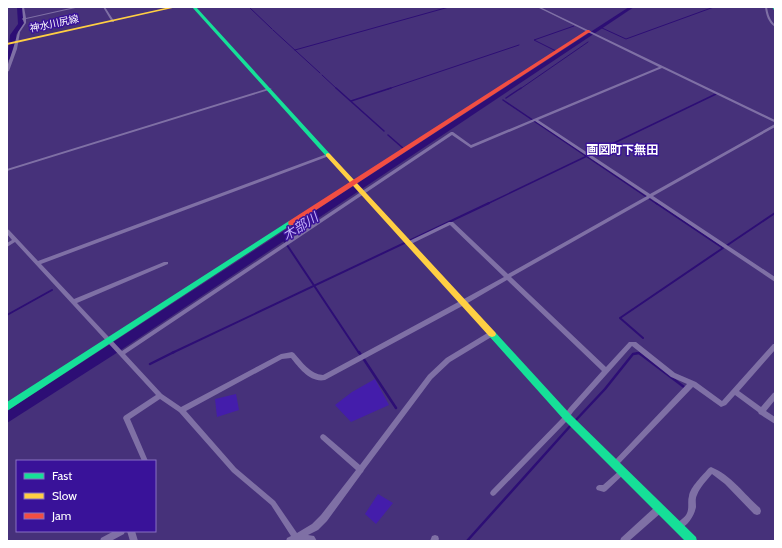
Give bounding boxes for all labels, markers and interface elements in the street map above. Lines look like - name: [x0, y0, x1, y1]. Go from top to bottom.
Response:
- street label: 神水川尻線: [28, 12, 80, 35]
- district label: 画図町下無田: [586, 142, 658, 157]
- water label: 木部川: [279, 208, 322, 243]
- legend: [16, 460, 156, 532]
- text: Fast: [52, 468, 72, 483]
- text: Slow: [52, 488, 77, 503]
- text: Jam: [51, 508, 71, 523]

